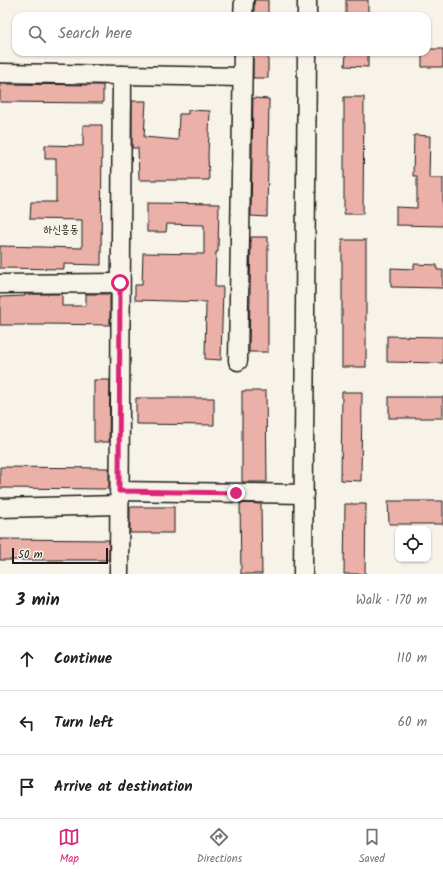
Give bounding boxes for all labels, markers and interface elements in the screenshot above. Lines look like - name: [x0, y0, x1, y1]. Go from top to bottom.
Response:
- search box: [12, 12, 431, 56]
- text: Search here: [58, 22, 132, 46]
- icon: search: [26, 23, 48, 45]
- district label: 하신흥동: [43, 221, 79, 239]
- route start: [111, 274, 129, 292]
- route end: [227, 484, 245, 502]
- map controls: [395, 526, 431, 562]
- button: locate: [395, 526, 431, 562]
- scale bar: [12, 546, 108, 565]
- text: 50 m: [18, 546, 43, 564]
- text: 3 min: [16, 587, 60, 614]
- text: Walk · 170 m: [356, 590, 427, 611]
- text: Continue: [54, 647, 112, 671]
- icon: ahead: [16, 648, 38, 670]
- text: 110 m: [397, 648, 427, 669]
- text: Turn left: [54, 711, 114, 735]
- icon: left: [16, 712, 38, 734]
- text: 60 m: [398, 712, 427, 733]
- text: Arrive at destination: [54, 775, 193, 799]
- icon: arrive: [16, 776, 38, 798]
- tab: Map: [58, 826, 80, 868]
- tab: Directions: [197, 826, 242, 868]
- tab: Saved: [359, 826, 385, 868]

